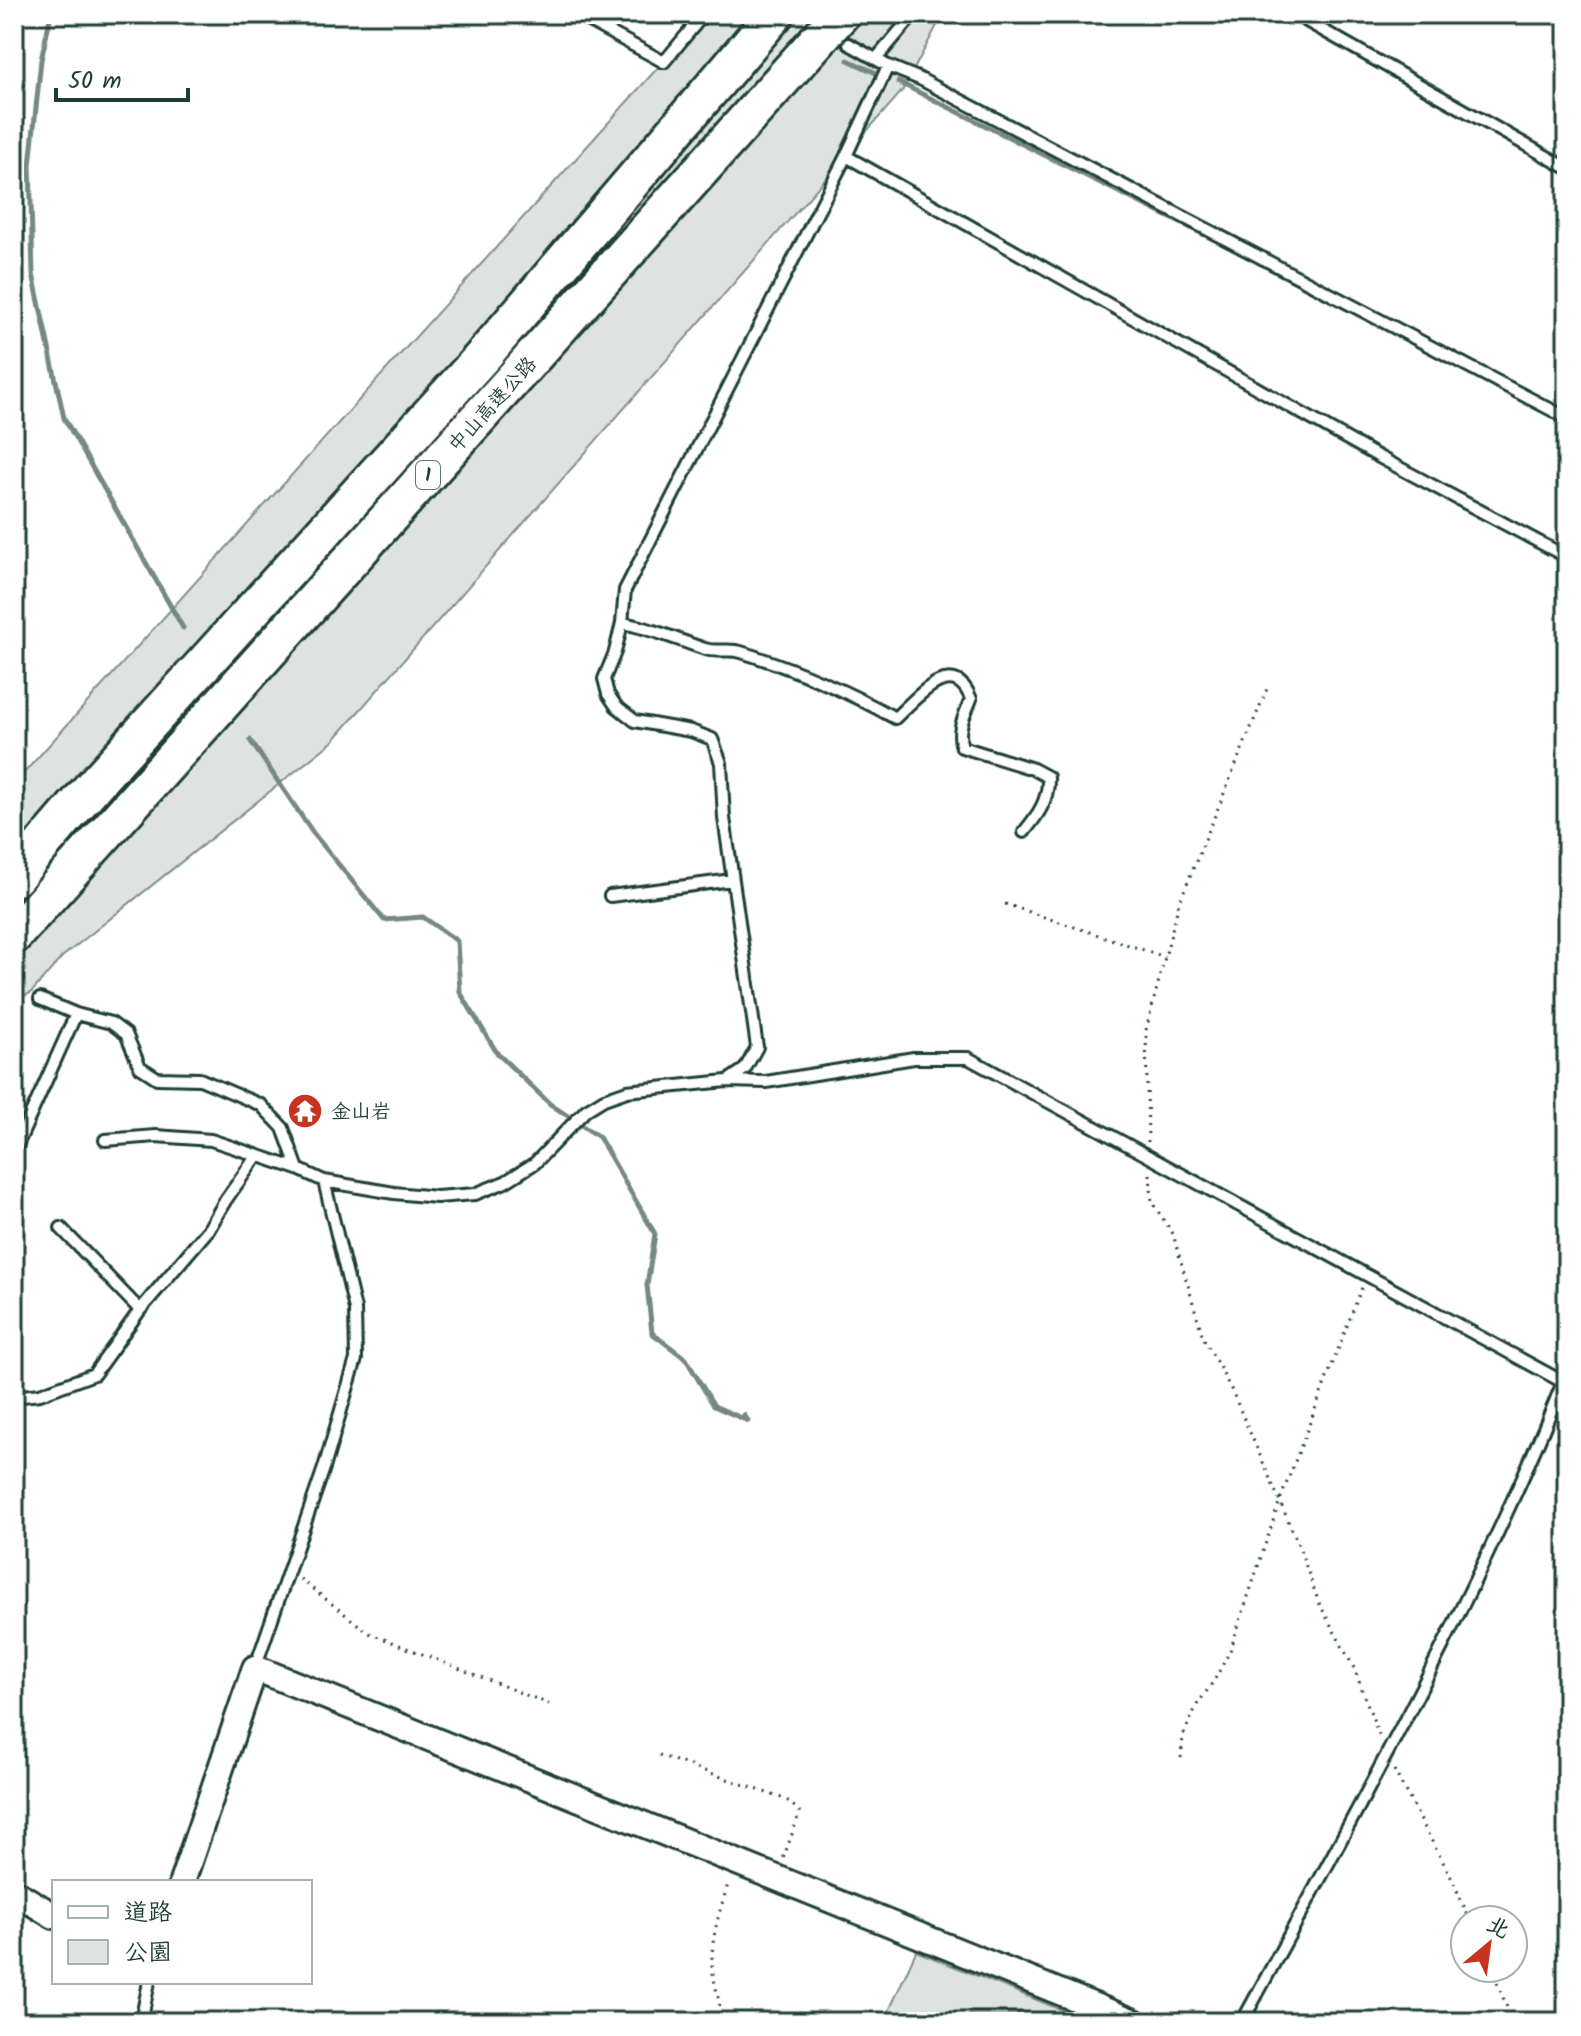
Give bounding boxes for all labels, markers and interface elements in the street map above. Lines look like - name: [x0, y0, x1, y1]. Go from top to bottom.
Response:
- scale bar: [56, 52, 188, 102]
- text: 50 m: [68, 62, 122, 101]
- street label: 中山高速公路: [441, 349, 546, 461]
- road number: 1: [416, 461, 440, 489]
- temple icon: 金山岩: [286, 1092, 324, 1130]
- place label: 金山岩: [331, 1097, 391, 1129]
- legend: [52, 1880, 312, 1984]
- text: 道路: [124, 1894, 172, 1933]
- north arrow: [1449, 1904, 1529, 1984]
- text: 北: [1479, 1908, 1516, 1949]
- text: 公園: [124, 1934, 172, 1973]

